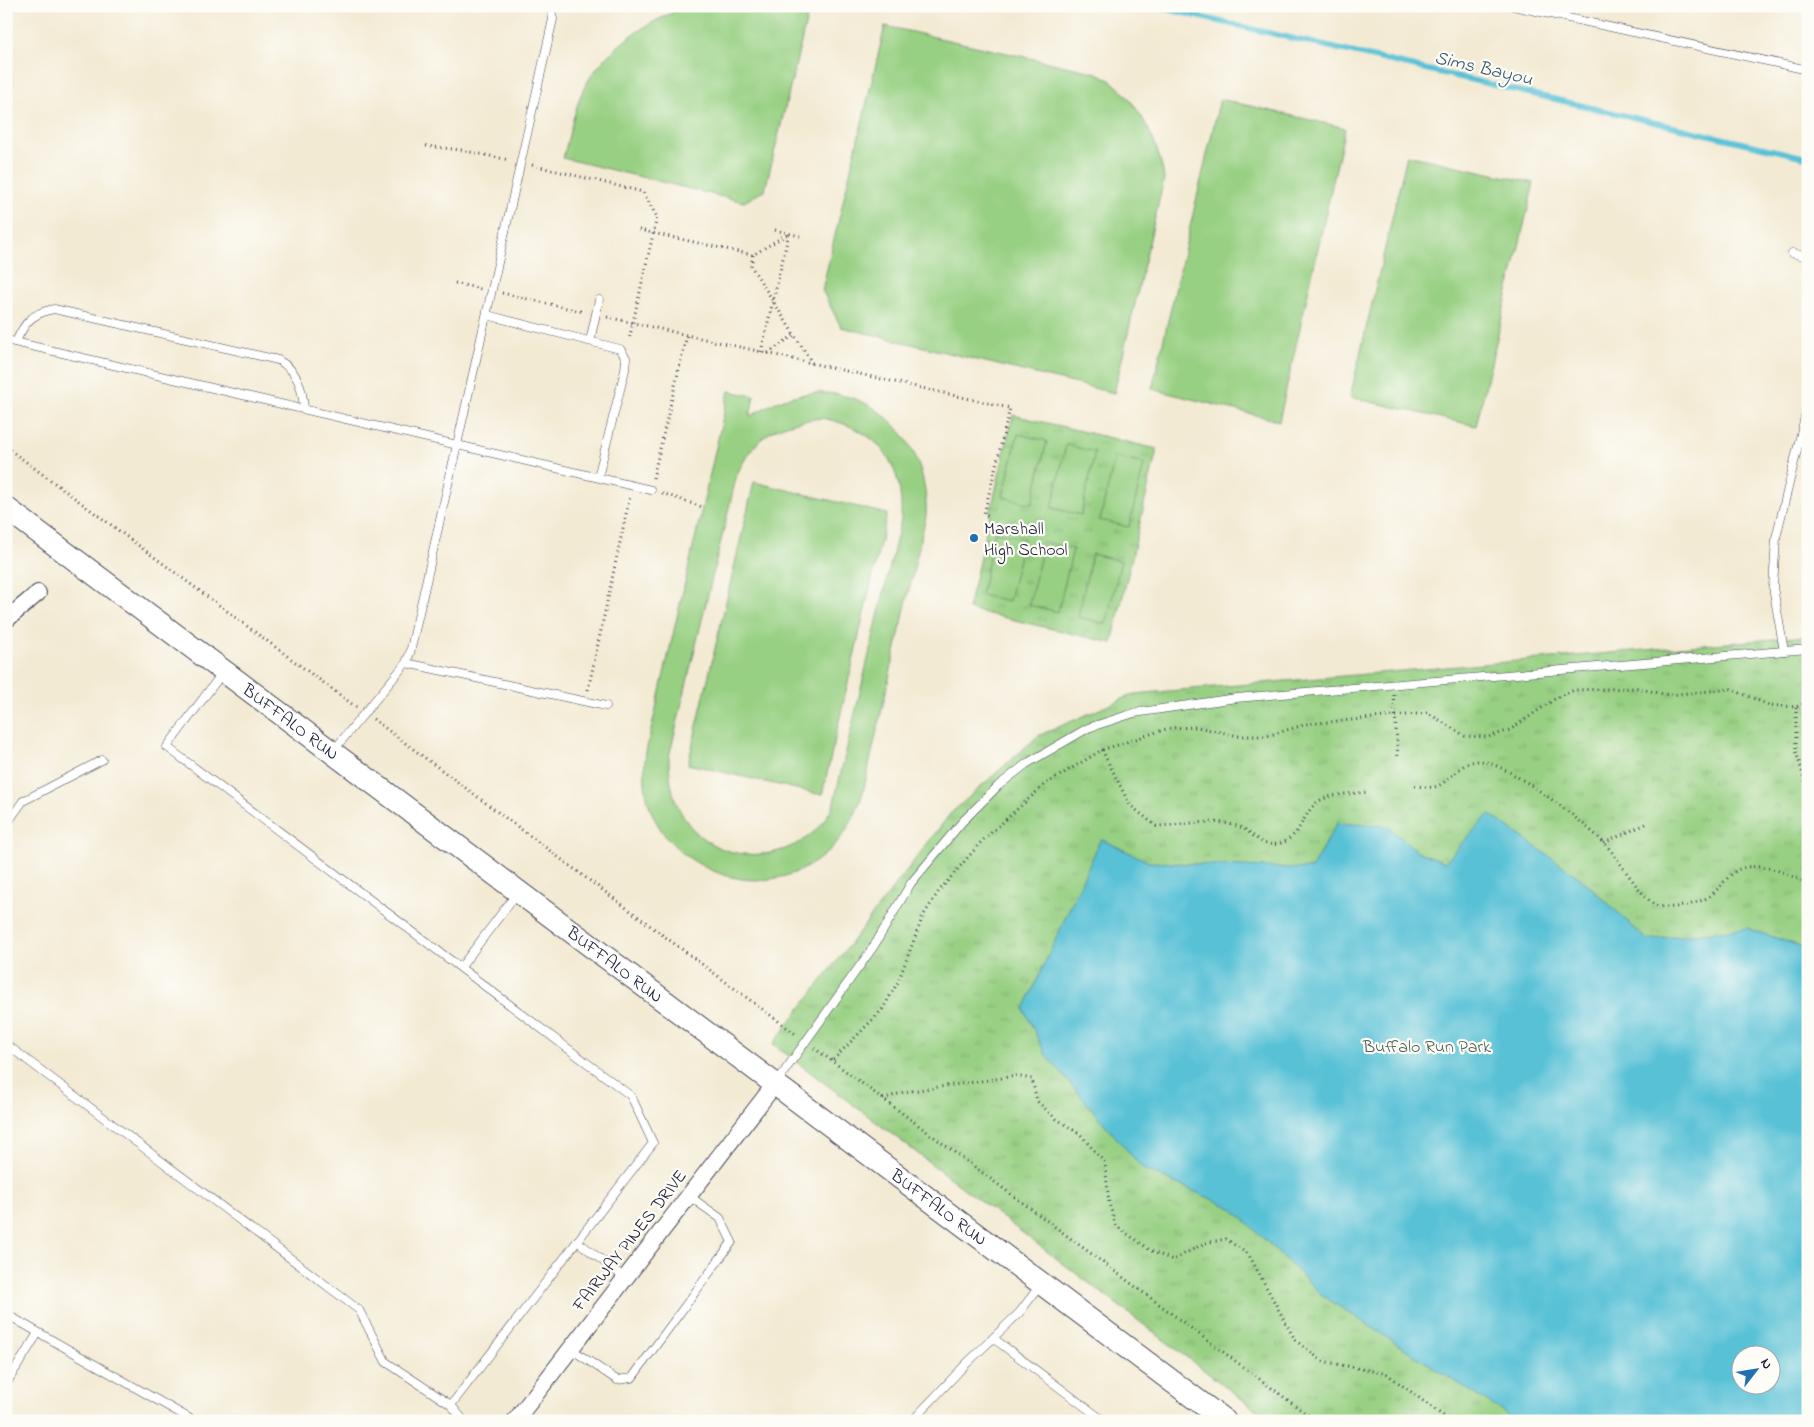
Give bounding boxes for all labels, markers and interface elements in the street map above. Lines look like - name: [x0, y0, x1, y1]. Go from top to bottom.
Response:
- water label: Sims Bayou: [1432, 45, 1535, 94]
- place label: Marshall High School: [984, 517, 1067, 565]
- marker: Marshall High School: [968, 532, 980, 544]
- street label: BUFFALO RUN: [235, 678, 343, 768]
- street label: BUFFALO RUN: [559, 920, 668, 1011]
- park label: Buffalo Run Park: [1362, 1035, 1491, 1061]
- street label: BUFFALO RUN: [884, 1163, 992, 1253]
- street label: FAIRWAY PINES DRIVE: [566, 1165, 694, 1318]
- north arrow: [1732, 1344, 1782, 1394]
- text: N: [1754, 1355, 1777, 1374]

